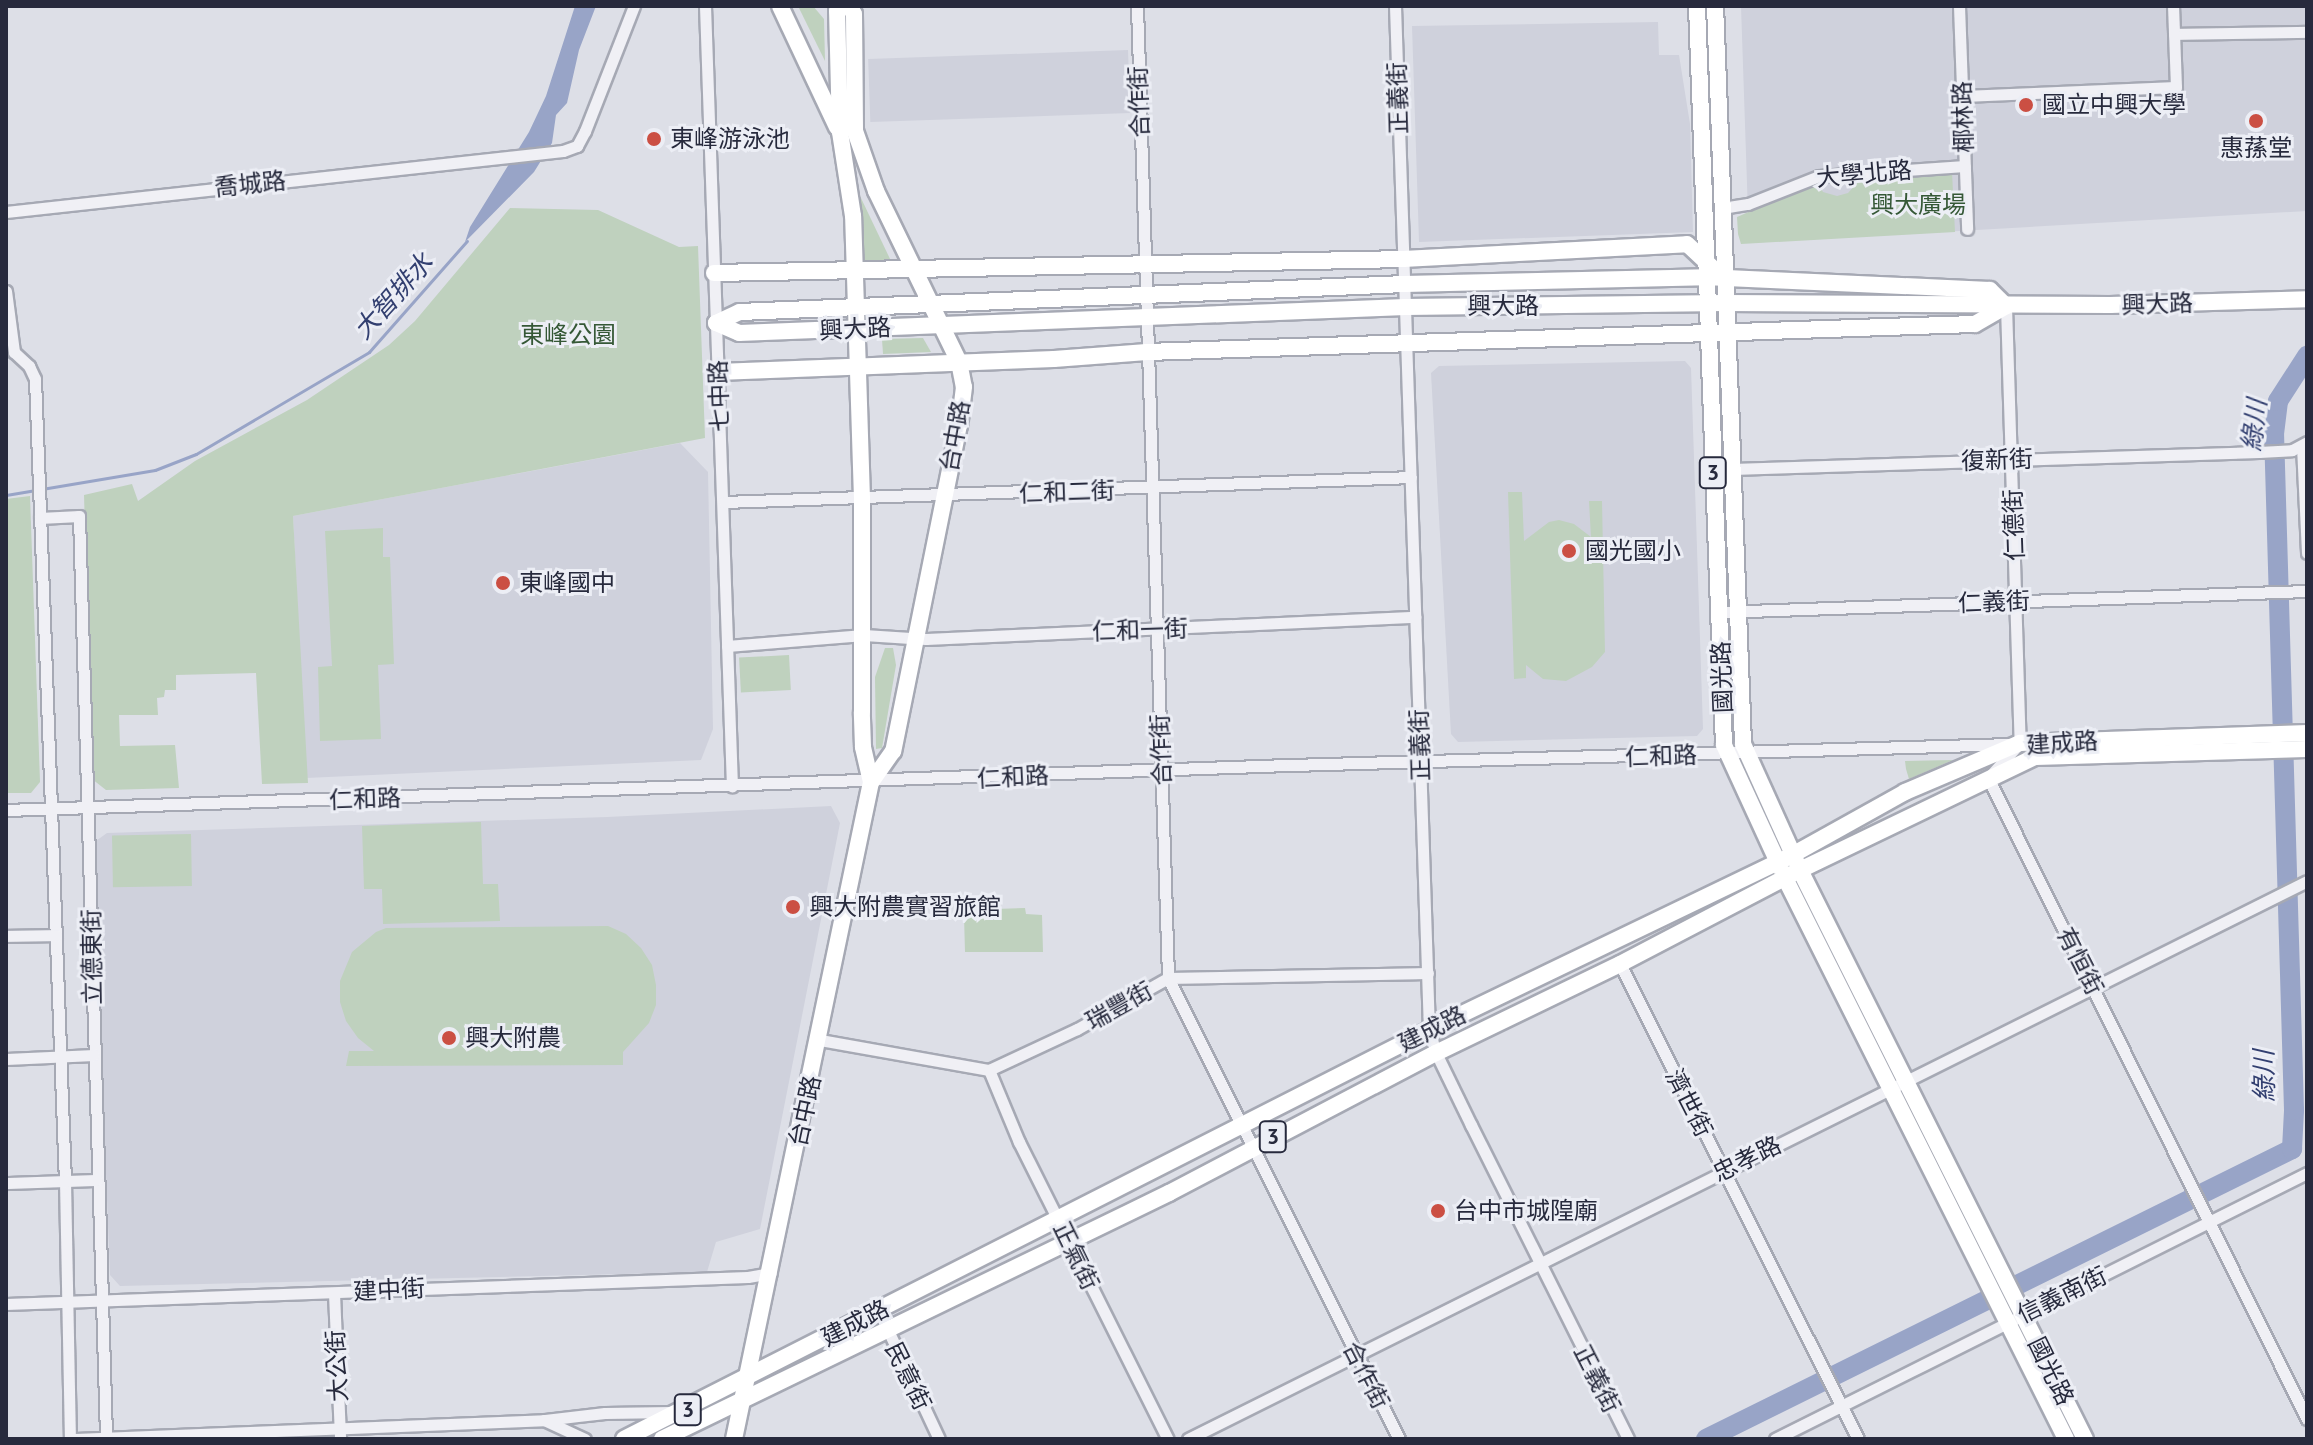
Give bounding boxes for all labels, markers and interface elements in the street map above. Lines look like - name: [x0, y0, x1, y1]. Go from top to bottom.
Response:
- street label: 正義街: [1382, 62, 1414, 134]
- street label: 合作街: [1123, 66, 1155, 138]
- street label: 椰林路: [1947, 81, 1979, 153]
- place label: 國立中興大學: [2042, 91, 2186, 119]
- marker: 國立中興大學: [2017, 96, 2035, 114]
- marker: 惠蓀堂: [2247, 112, 2265, 130]
- place label: 東峰游泳池: [670, 125, 790, 153]
- marker: 東峰游泳池: [645, 130, 663, 148]
- place label: 惠蓀堂: [2220, 134, 2292, 162]
- street label: 大學北路: [1815, 155, 1913, 193]
- street label: 喬城路: [213, 166, 287, 202]
- park label: 興大廣場: [1870, 191, 1966, 219]
- water label: 大智排水: [347, 247, 439, 345]
- street label: 興大路: [2121, 288, 2193, 320]
- street label: 興大路: [1467, 292, 1539, 320]
- street label: 興大路: [818, 313, 892, 345]
- park label: 東峰公園: [520, 321, 616, 349]
- street label: 七中路: [703, 360, 735, 432]
- water label: 綠川: [2235, 397, 2273, 453]
- street label: 台中路: [935, 398, 975, 474]
- street label: 復新街: [1961, 444, 2033, 476]
- road number: 3: [1697, 455, 1729, 491]
- street label: 仁和二街: [1019, 476, 1115, 508]
- street label: 仁德街: [1998, 489, 2030, 561]
- place label: 國光國小: [1585, 537, 1681, 565]
- marker: 國光國小: [1560, 542, 1578, 560]
- place label: 東峰國中: [519, 569, 615, 597]
- marker: 東峰國中: [494, 574, 512, 592]
- street label: 仁義街: [1958, 586, 2030, 618]
- street label: 仁和一街: [1092, 614, 1188, 646]
- street label: 國光路: [1706, 641, 1738, 713]
- street label: 正義街: [1404, 709, 1436, 781]
- street label: 合作街: [1145, 714, 1177, 786]
- street label: 建成路: [2025, 726, 2099, 760]
- street label: 仁和路: [1625, 740, 1697, 772]
- street label: 仁和路: [976, 761, 1050, 793]
- street label: 仁和路: [329, 783, 401, 815]
- place label: 興大附農實習旅館: [809, 893, 1001, 921]
- marker: 興大附農實習旅館: [784, 898, 802, 916]
- street label: 立德東街: [77, 909, 107, 1005]
- street label: 有恒街: [2051, 922, 2109, 1000]
- street label: 瑞豐街: [1081, 976, 1157, 1036]
- street label: 建成路: [1393, 1000, 1471, 1058]
- place label: 興大附農: [465, 1024, 561, 1052]
- marker: 興大附農: [440, 1029, 458, 1047]
- water label: 綠川: [2248, 1050, 2280, 1102]
- street label: 濟世街: [1660, 1064, 1718, 1142]
- street label: 台中路: [783, 1073, 827, 1149]
- road number: 3: [1257, 1119, 1289, 1155]
- street label: 忠孝路: [1708, 1130, 1786, 1188]
- place label: 台中市城隍廟: [1454, 1197, 1598, 1225]
- marker: 台中市城隍廟: [1429, 1202, 1447, 1220]
- street label: 正氣街: [1047, 1217, 1105, 1295]
- street label: 信義南街: [2013, 1261, 2111, 1329]
- street label: 建中街: [352, 1274, 426, 1306]
- street label: 建成路: [816, 1294, 894, 1352]
- street label: 大公街: [321, 1329, 353, 1403]
- street label: 國光路: [2022, 1332, 2080, 1410]
- street label: 合作街: [1337, 1336, 1395, 1414]
- street label: 民意街: [879, 1337, 937, 1415]
- street label: 正義街: [1568, 1340, 1626, 1418]
- road number: 3: [672, 1392, 704, 1428]

